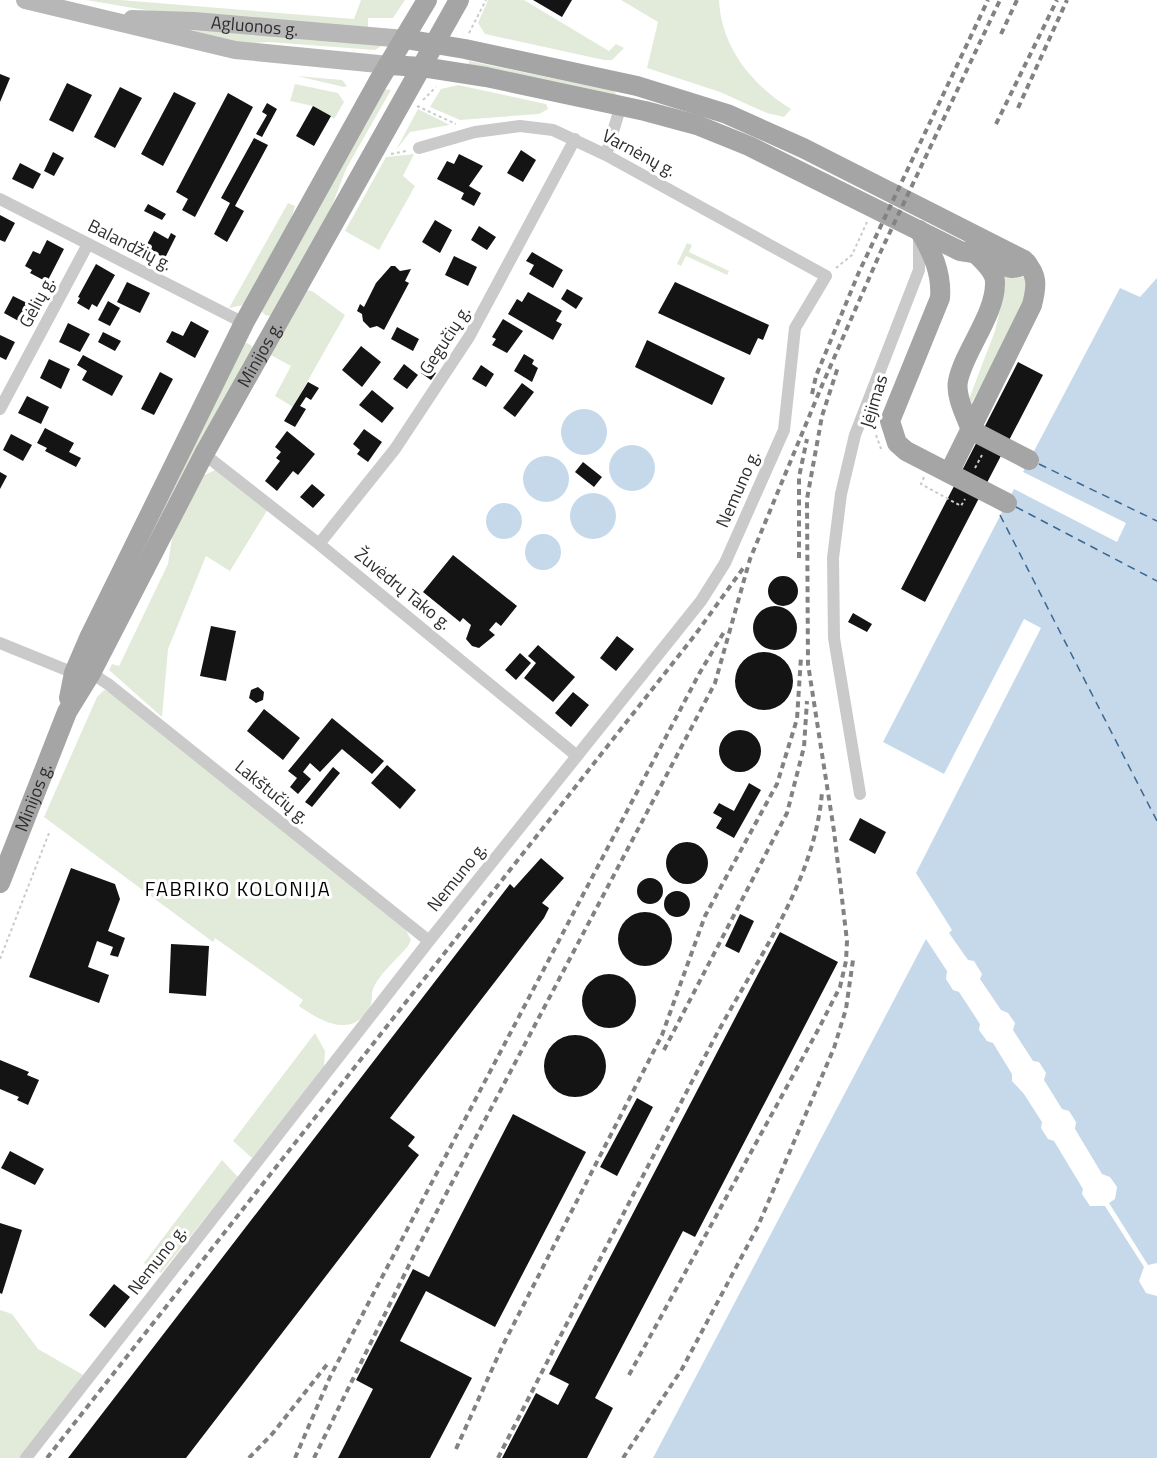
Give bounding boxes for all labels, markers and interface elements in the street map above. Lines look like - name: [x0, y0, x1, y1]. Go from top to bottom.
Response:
- street label: Agluonos g.: [210, 9, 300, 43]
- street label: Varnėnų g.: [597, 122, 681, 183]
- street label: Balandžių g.: [83, 212, 177, 277]
- street label: Gėlių g.: [12, 271, 61, 332]
- street label: Gegučių g.: [412, 300, 477, 380]
- street label: Minijos g.: [230, 316, 289, 392]
- street label: Įėjimas: [853, 371, 894, 431]
- street label: Nemuno g.: [709, 446, 767, 532]
- street label: Žuvėdrų Tako g.: [349, 541, 458, 636]
- street label: Lakštučių g.: [229, 753, 315, 830]
- street label: Minijos g.: [7, 759, 59, 835]
- street label: Nemuno g.: [420, 836, 493, 917]
- district label: FABRIKO KOLONIJA: [145, 873, 331, 904]
- street label: Nemuno g.: [121, 1219, 193, 1300]

